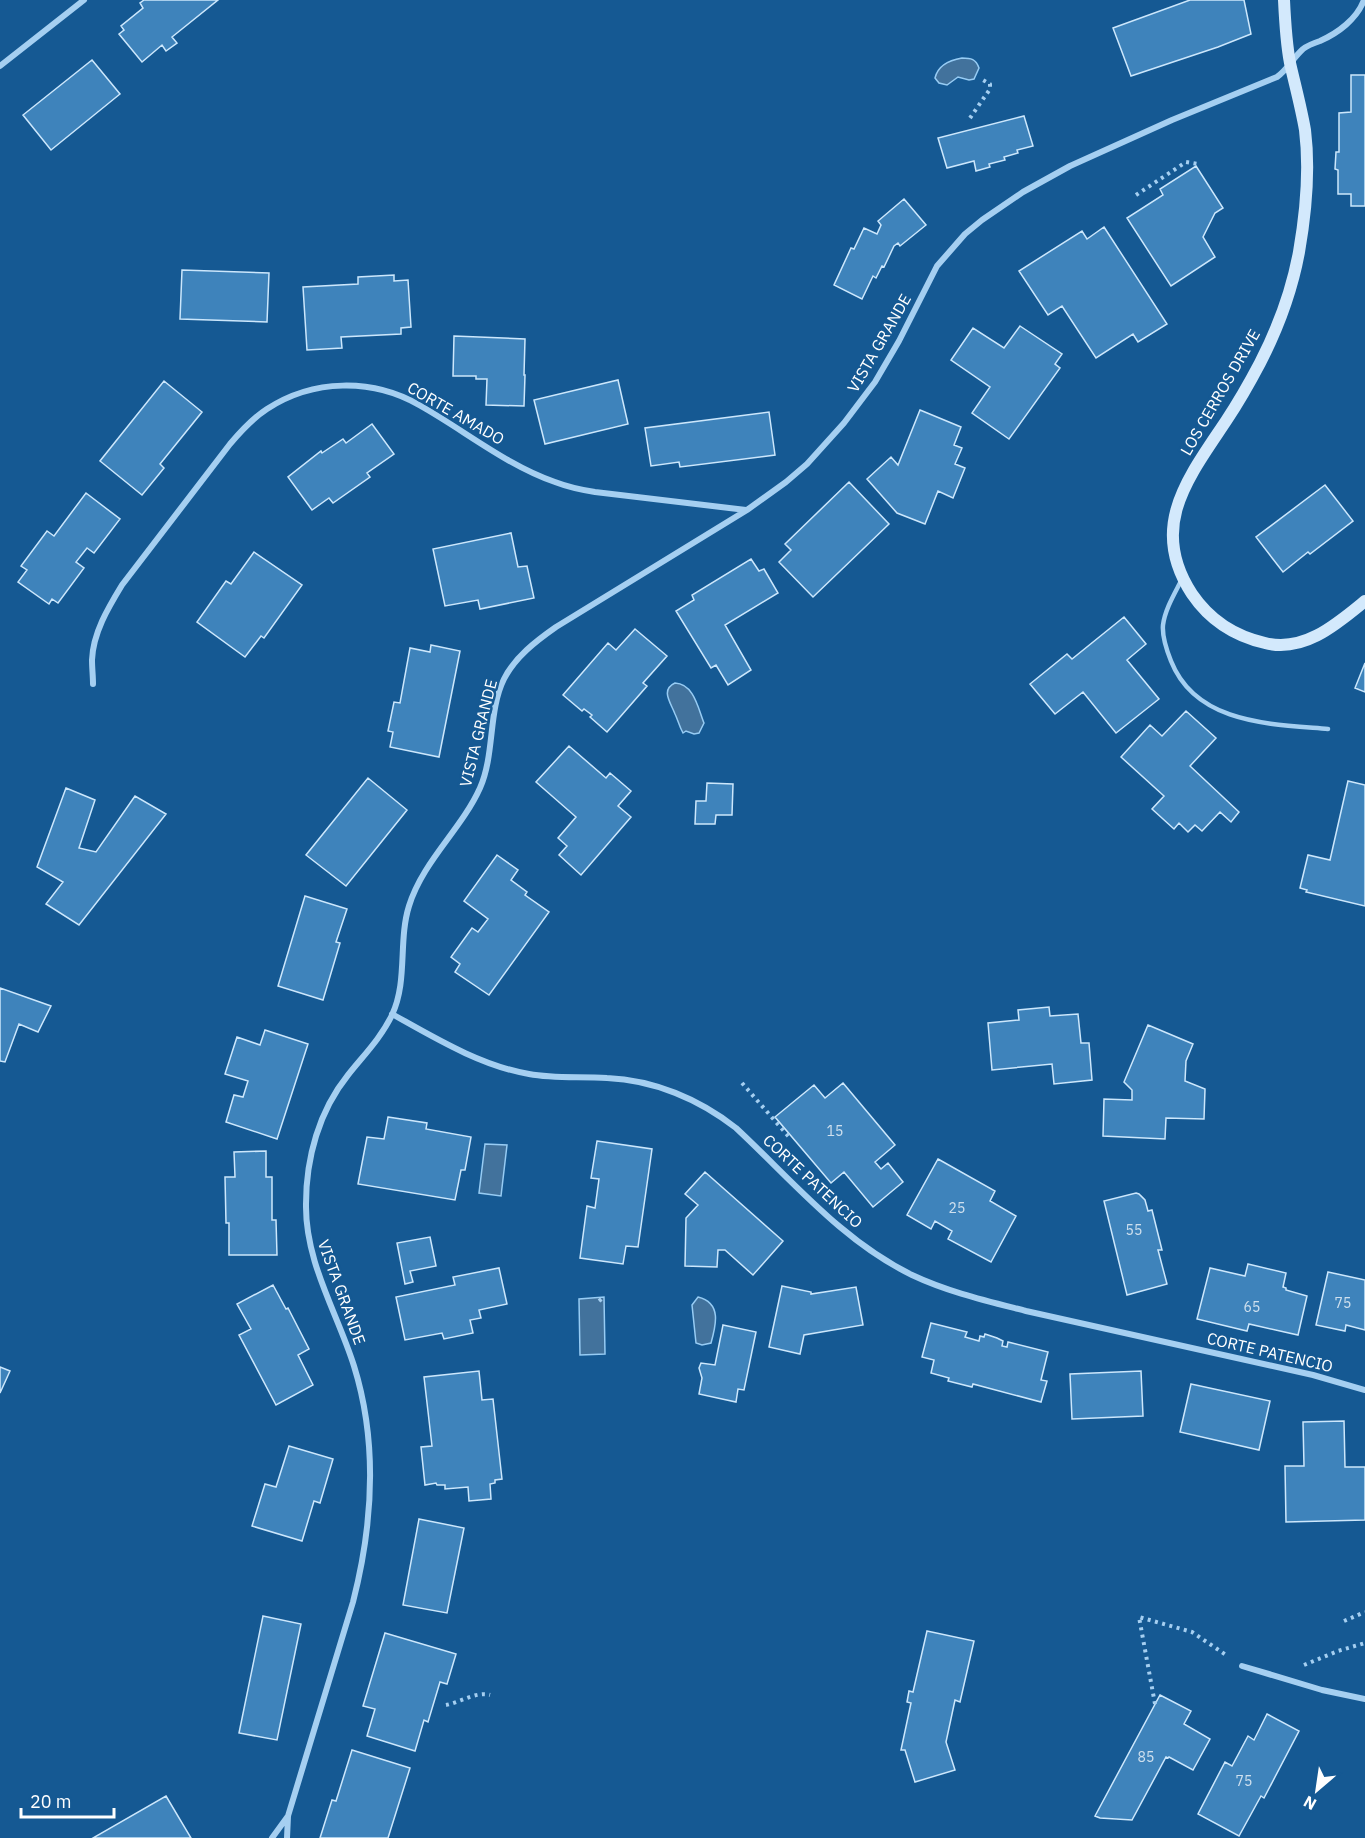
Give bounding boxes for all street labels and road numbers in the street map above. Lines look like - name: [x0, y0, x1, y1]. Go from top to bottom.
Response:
- street label: VISTA GRANDE: [843, 290, 915, 396]
- street label: LOS CERROS DRIVE: [1176, 325, 1264, 459]
- street label: CORTE AMADO: [404, 377, 508, 449]
- street label: VISTA GRANDE: [455, 677, 501, 789]
- street label: CORTE PATENCIO: [759, 1130, 867, 1232]
- street label: VISTA GRANDE: [314, 1237, 370, 1347]
- street label: CORTE PATENCIO: [1205, 1328, 1335, 1376]

